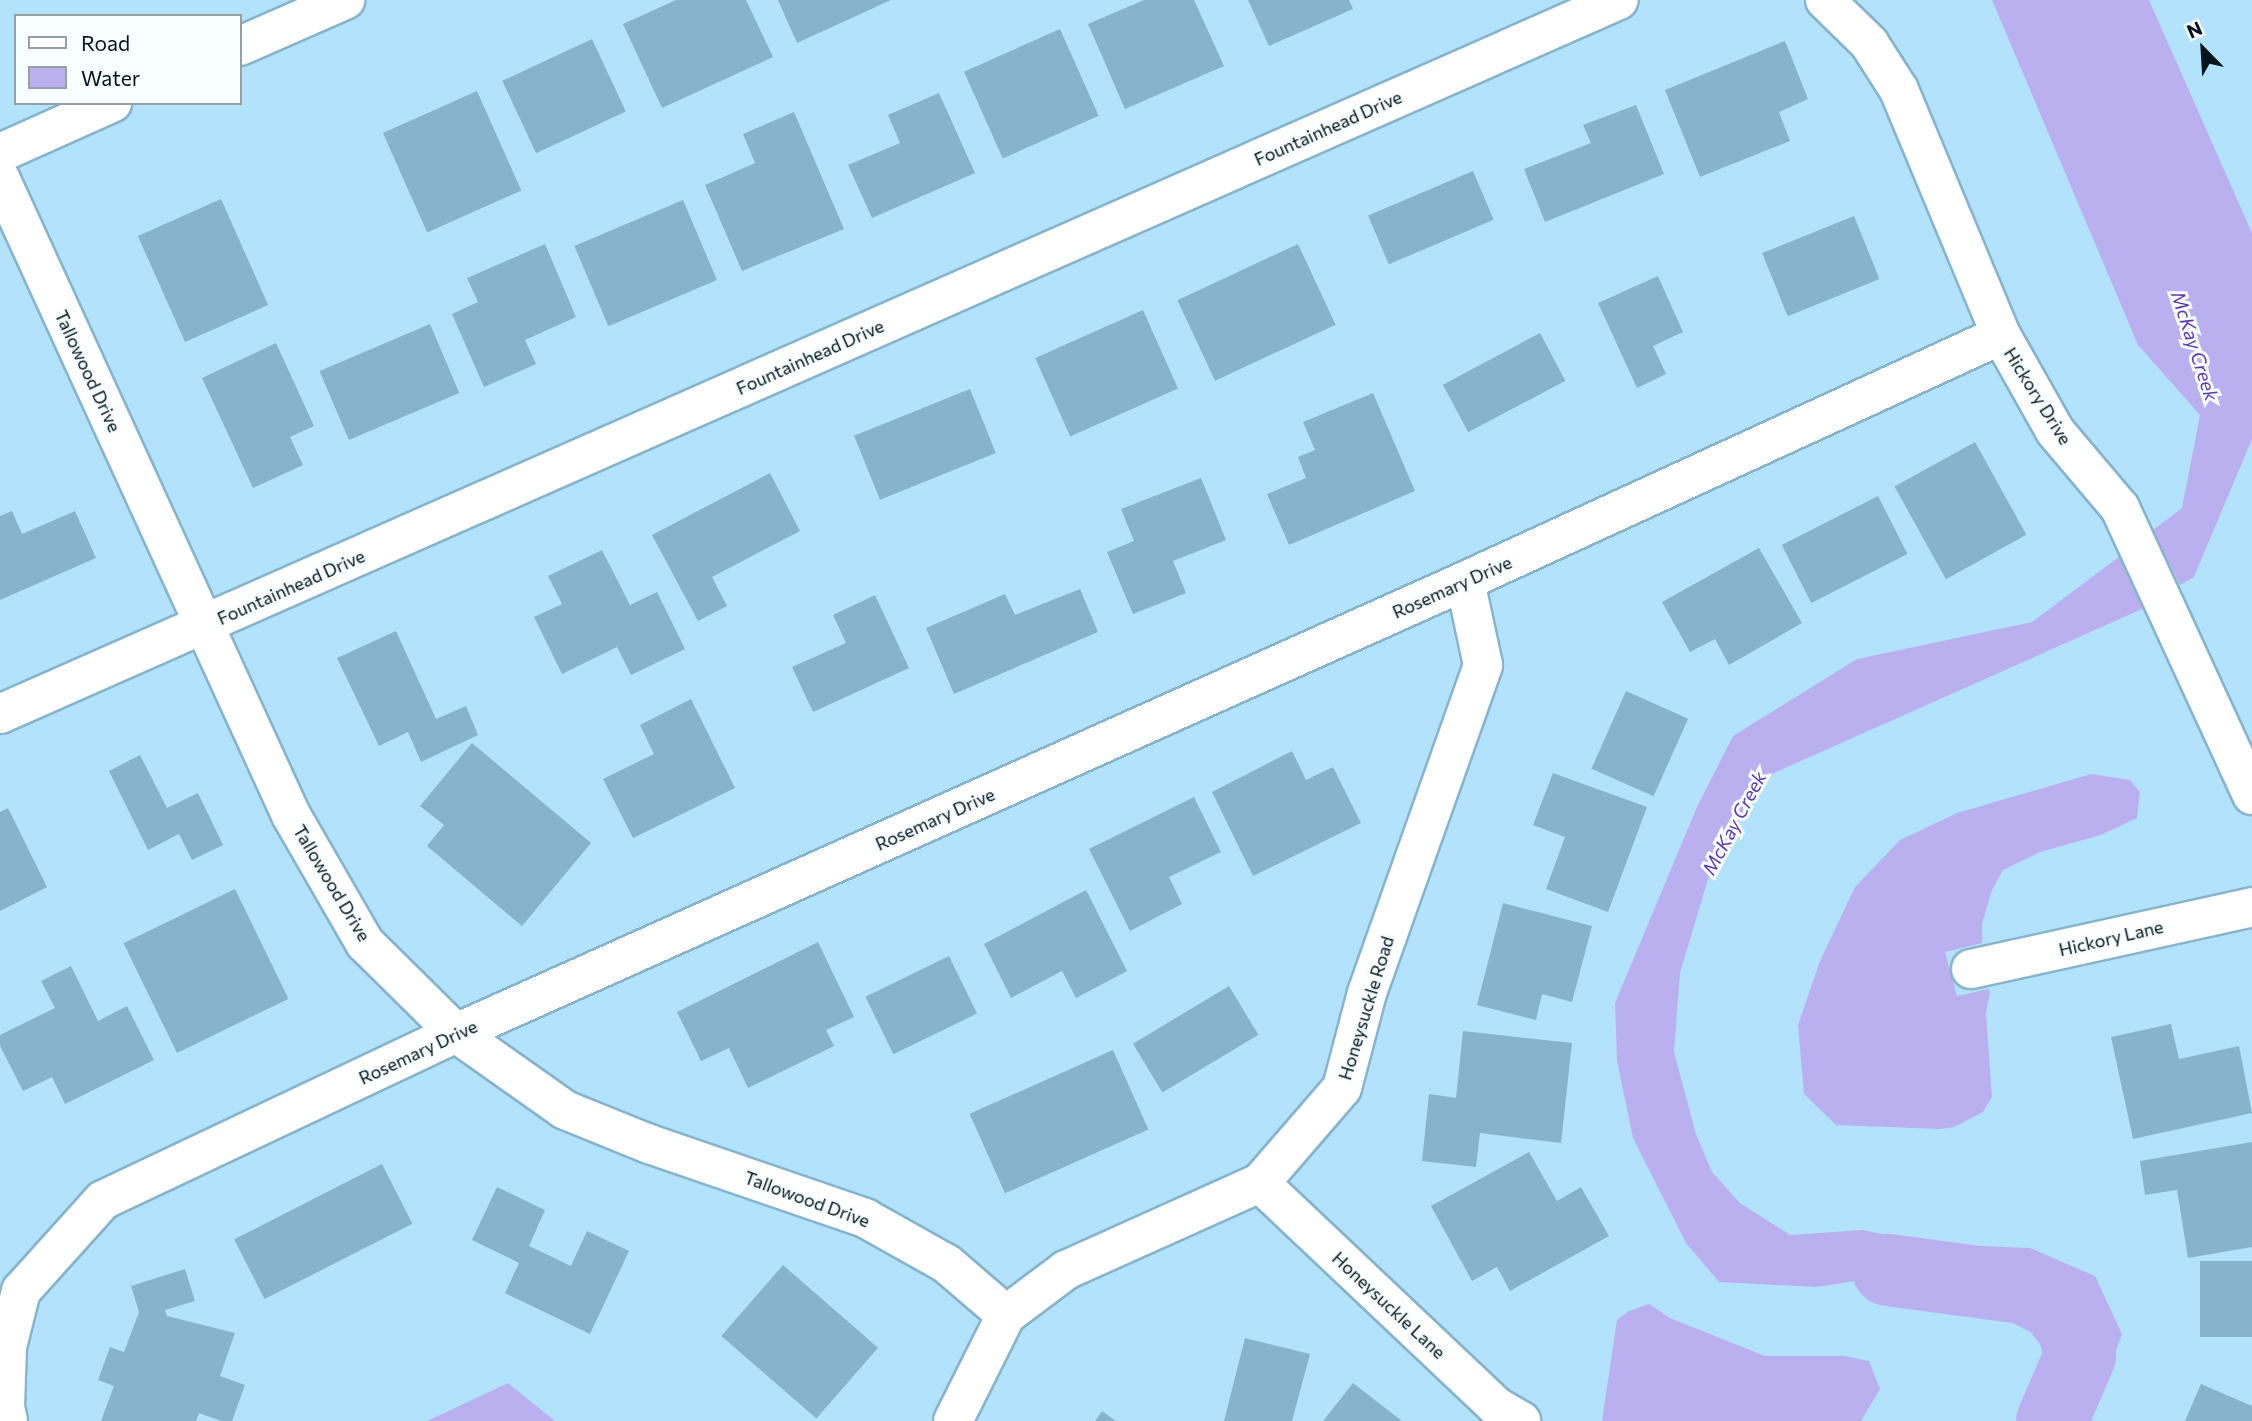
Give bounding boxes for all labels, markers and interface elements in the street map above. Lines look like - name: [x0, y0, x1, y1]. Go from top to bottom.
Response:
- legend: [14, 14, 242, 105]
- north arrow: [2168, 14, 2238, 84]
- text: N: [2183, 16, 2205, 43]
- text: Road: [81, 30, 130, 55]
- text: Water: [81, 65, 140, 90]
- street label: Fountainhead Drive: [1251, 86, 1405, 170]
- water label: McKay Creek: [2167, 288, 2223, 404]
- street label: Tallowood Drive: [50, 307, 126, 435]
- street label: Fountainhead Drive: [733, 315, 887, 399]
- street label: Hickory Drive: [2000, 343, 2076, 449]
- street label: Fountainhead Drive: [214, 545, 368, 629]
- street label: Rosemary Drive: [1389, 551, 1515, 623]
- water label: McKay Creek: [1697, 767, 1771, 879]
- street label: Rosemary Drive: [872, 783, 998, 855]
- street label: Tallowood Drive: [289, 821, 375, 945]
- street label: Hickory Lane: [2057, 915, 2165, 961]
- street label: Honeysuckle Road: [1334, 933, 1398, 1083]
- street label: Rosemary Drive: [355, 1015, 481, 1089]
- street label: Tallowood Drive: [741, 1166, 873, 1232]
- street label: Honeysuckle Lane: [1328, 1247, 1450, 1363]

